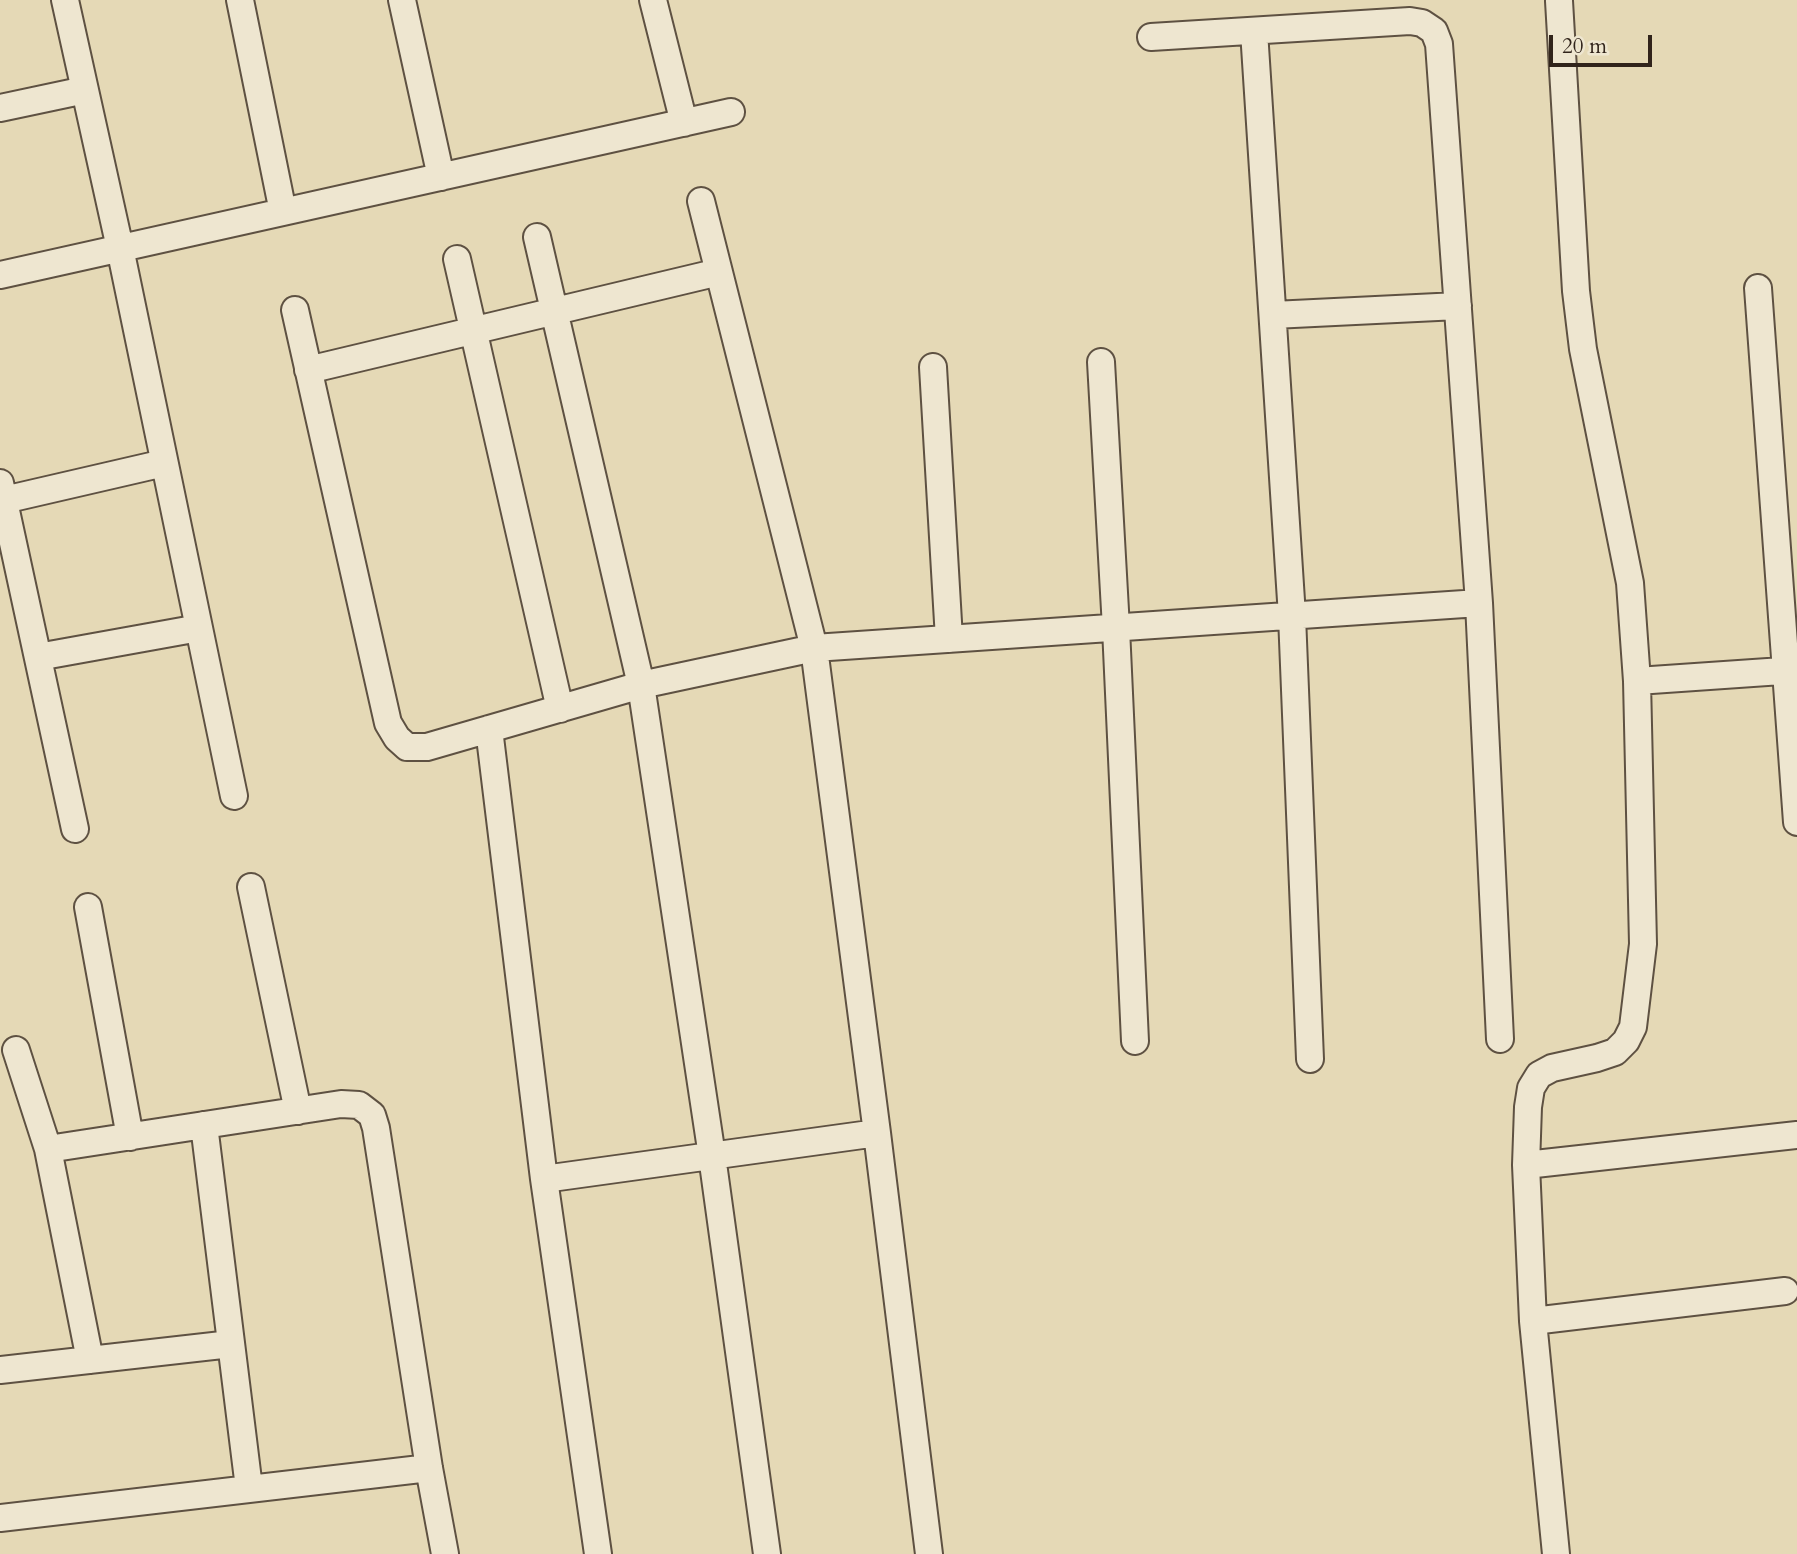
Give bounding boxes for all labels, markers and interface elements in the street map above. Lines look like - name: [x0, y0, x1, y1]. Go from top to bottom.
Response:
- scale bar: [1552, 21, 1655, 65]
- text: 20 m: [1562, 32, 1607, 61]

